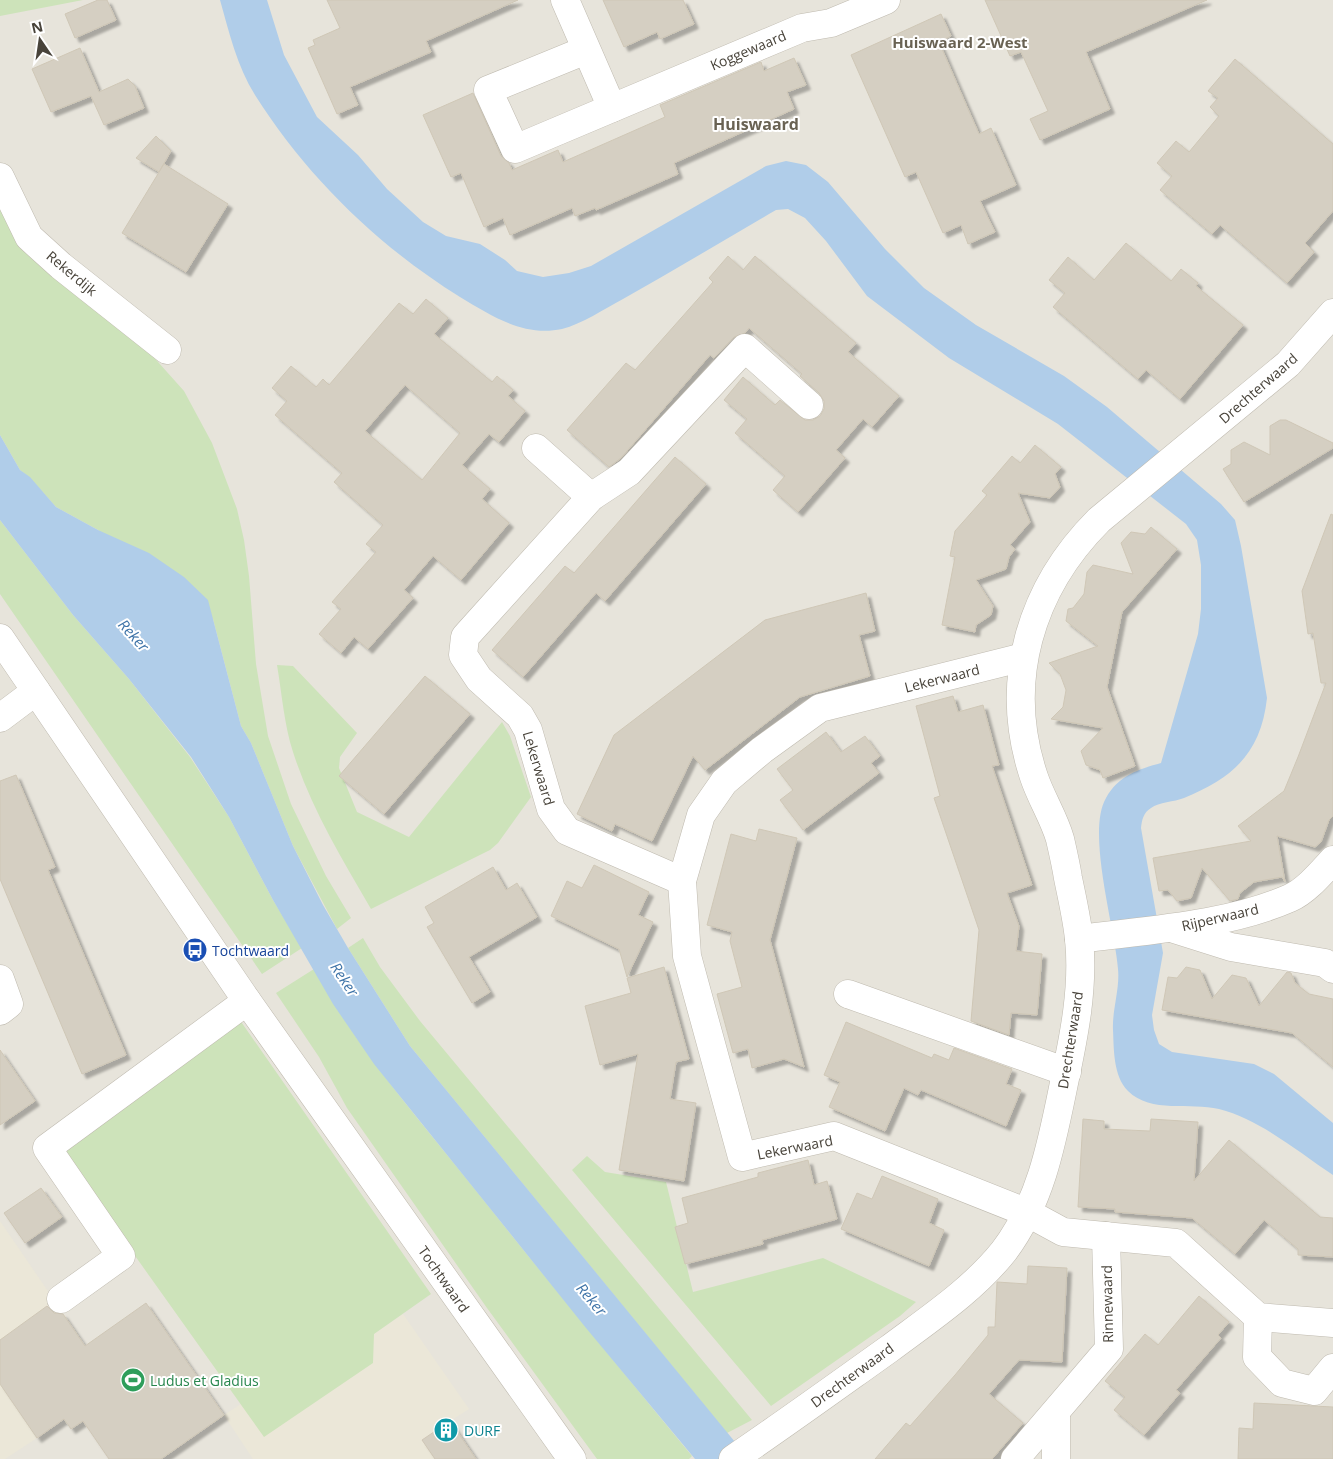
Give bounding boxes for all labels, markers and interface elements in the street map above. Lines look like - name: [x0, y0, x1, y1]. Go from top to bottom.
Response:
- north arrow: [15, 15, 65, 65]
- text: N: [29, 16, 45, 37]
- street label: Koggewaard: [707, 25, 789, 75]
- district label: Huiswaard 2-West: [892, 32, 1028, 52]
- district label: Huiswaard: [713, 113, 799, 135]
- street label: Rekerdijk: [43, 246, 102, 300]
- street label: Drechterwaard: [1215, 349, 1301, 427]
- water label: Reker: [114, 615, 154, 656]
- street label: Lekerwaard: [902, 659, 982, 697]
- street label: Lekerwaard: [519, 728, 559, 808]
- street label: Rijperwaard: [1180, 899, 1260, 935]
- bus stop icon: Tochtwaard: [182, 937, 208, 963]
- place label: Tochtwaard: [212, 941, 289, 960]
- water label: Reker: [326, 958, 364, 1001]
- street label: Drechterwaard: [1053, 990, 1087, 1090]
- street label: Lekerwaard: [755, 1130, 835, 1164]
- street label: Tochtwaard: [414, 1242, 474, 1316]
- street label: Rinnewaard: [1097, 1265, 1117, 1343]
- water label: Reker: [573, 1278, 612, 1320]
- street label: Drechterwaard: [807, 1338, 897, 1412]
- sports icon: Ludus et Gladius: [120, 1367, 146, 1393]
- place label: Ludus et Gladius: [150, 1371, 259, 1390]
- building icon: DURF: [433, 1417, 459, 1443]
- place label: DURF: [464, 1421, 500, 1440]

